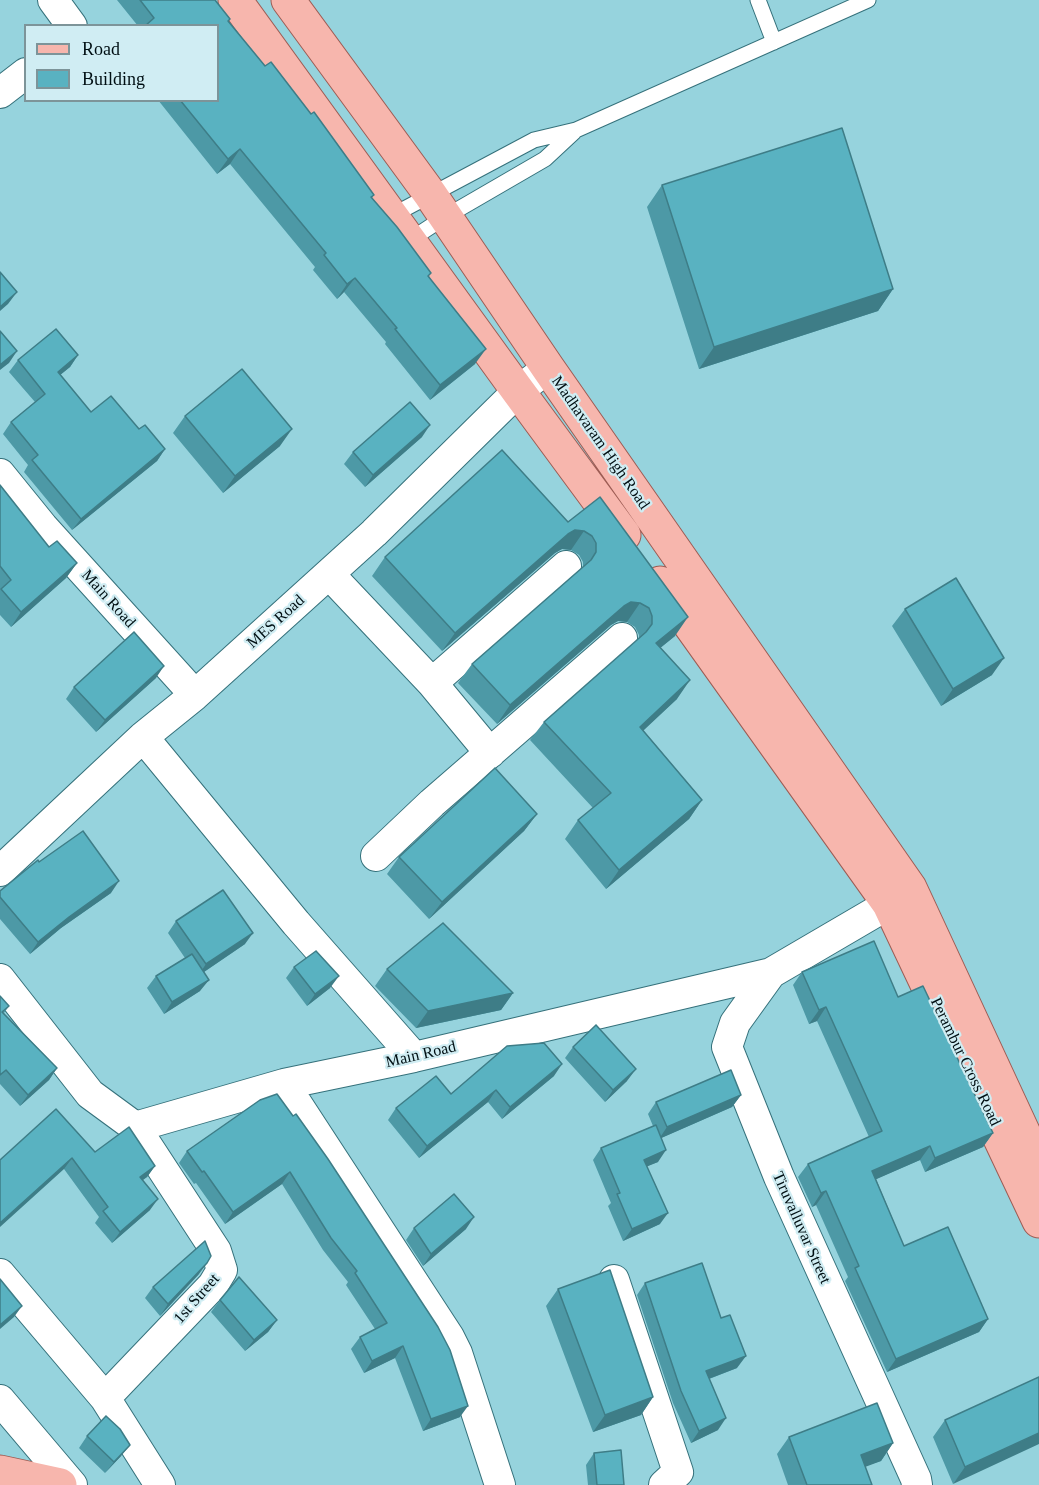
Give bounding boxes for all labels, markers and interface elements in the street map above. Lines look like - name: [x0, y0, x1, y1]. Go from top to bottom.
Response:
- legend: [24, 24, 219, 102]
- text: Road: [82, 39, 120, 59]
- text: Building: [82, 69, 145, 89]
- street label: Madhavaram High Road: [547, 373, 653, 513]
- street label: Main Road: [77, 566, 139, 632]
- street label: MES Road: [243, 591, 309, 653]
- street label: Perambur Cross Road: [926, 995, 1004, 1129]
- street label: Main Road: [384, 1038, 458, 1072]
- street label: Tiruvalluvar Street: [768, 1169, 834, 1287]
- street label: 1st Street: [170, 1270, 224, 1328]

